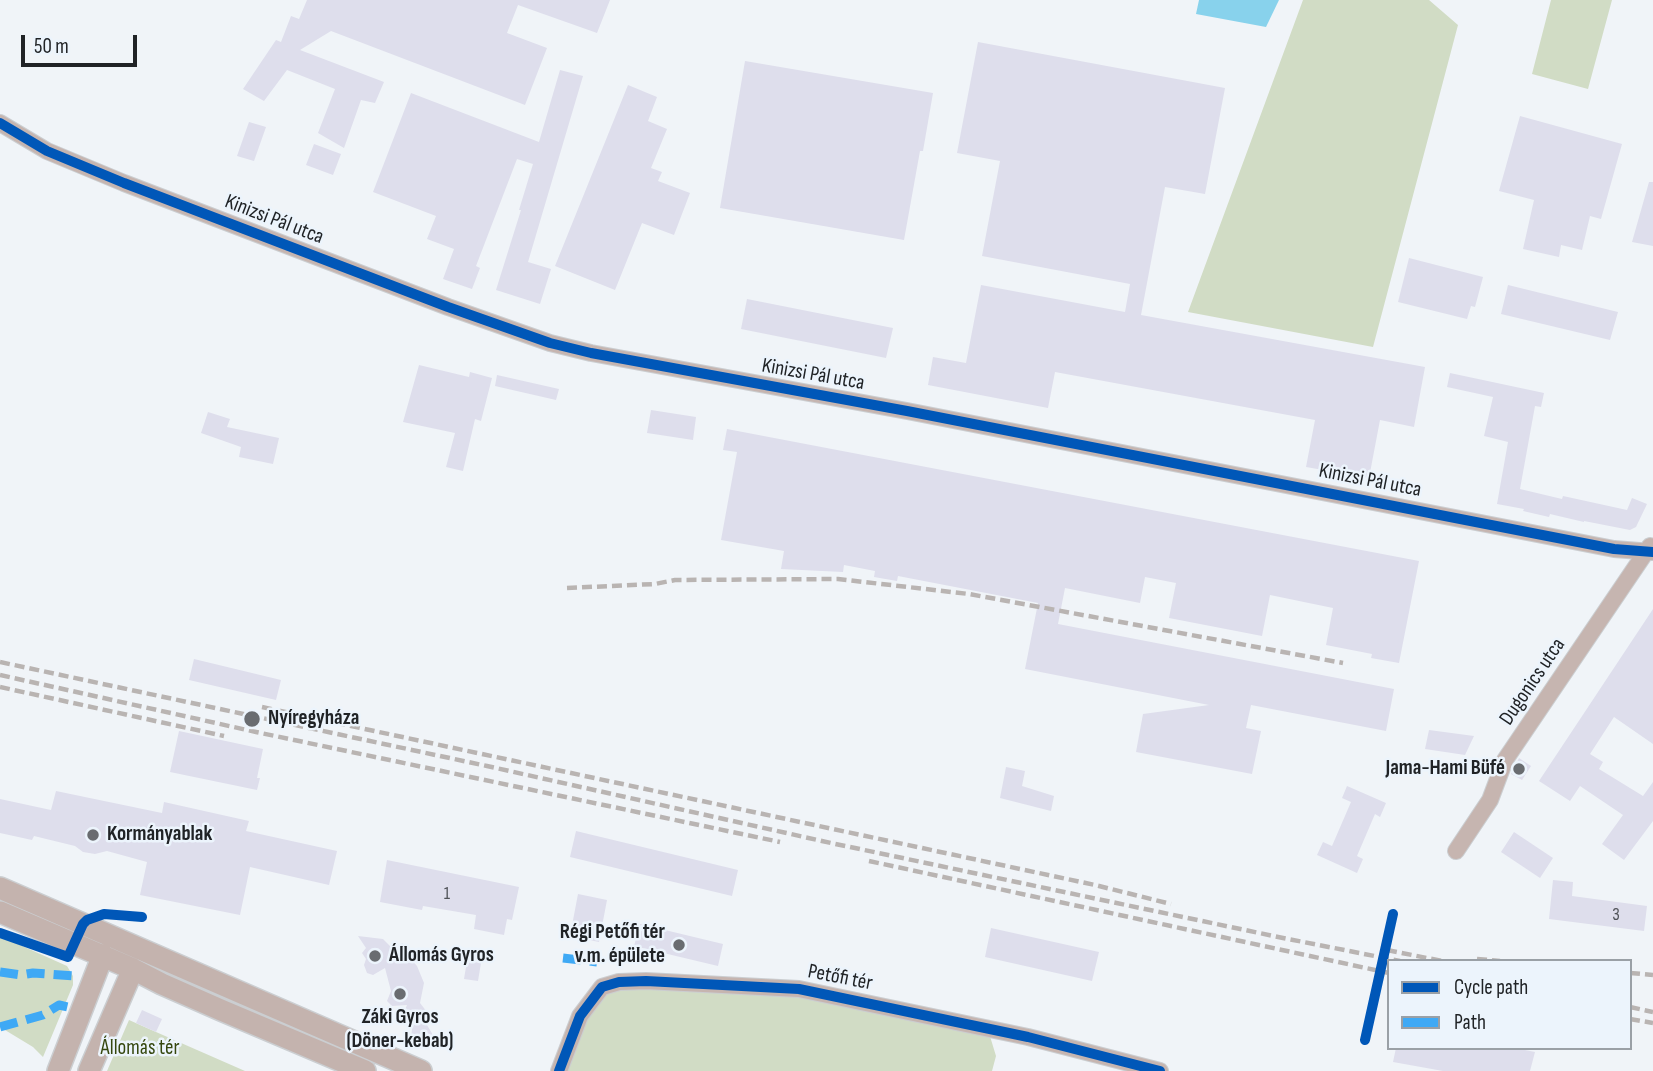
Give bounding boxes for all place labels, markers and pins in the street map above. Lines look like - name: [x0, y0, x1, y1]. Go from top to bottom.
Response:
- place label: Nyíregyháza: [268, 706, 359, 732]
- marker: Nyíregyháza: [242, 709, 262, 729]
- place label: Jama-Hami Büfé: [1386, 756, 1505, 782]
- marker: Jama-Hami Büfé: [1511, 761, 1527, 777]
- place label: Kormányablak: [107, 822, 212, 848]
- marker: Kormányablak: [85, 827, 101, 843]
- place label: Régi Petőfi tér v.m. épülete: [560, 920, 665, 970]
- marker: Régi Petőfi tér v.m. épülete: [671, 937, 687, 953]
- place label: Állomás Gyros: [389, 943, 494, 969]
- marker: Állomás Gyros: [367, 948, 383, 964]
- marker: Záki Gyros (Döner-kebab): [392, 986, 408, 1002]
- place label: Záki Gyros (Döner-kebab): [347, 1005, 453, 1055]

